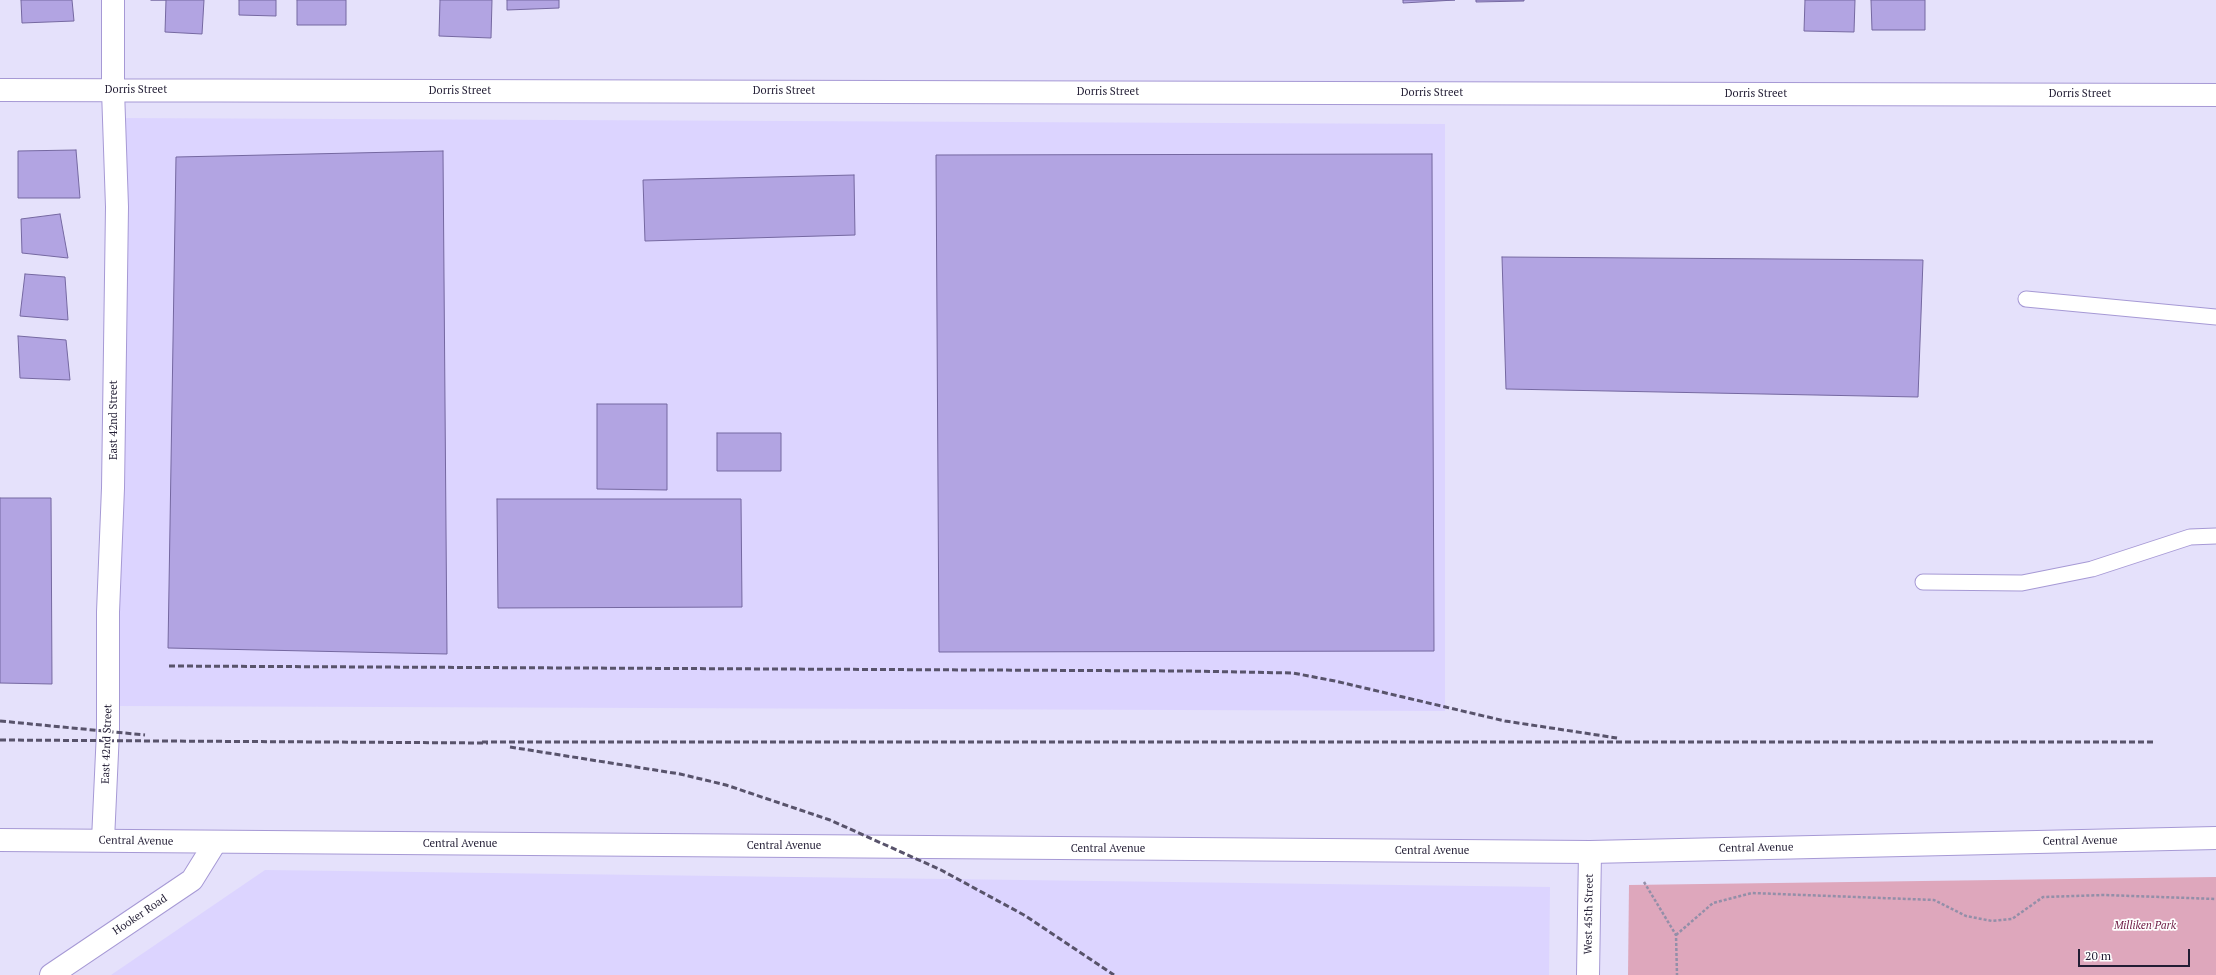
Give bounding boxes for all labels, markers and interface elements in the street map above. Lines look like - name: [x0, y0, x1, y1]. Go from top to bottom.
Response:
- street label: Dorris Street: [105, 83, 167, 97]
- street label: Dorris Street: [429, 84, 491, 98]
- street label: Dorris Street: [753, 84, 815, 98]
- street label: Dorris Street: [1077, 85, 1139, 99]
- street label: Dorris Street: [1401, 86, 1463, 100]
- street label: Dorris Street: [1725, 87, 1787, 101]
- street label: Dorris Street: [2049, 87, 2111, 101]
- street label: East 42nd Street: [107, 380, 121, 460]
- street label: East 42nd Street: [99, 704, 115, 784]
- street label: Central Avenue: [99, 834, 173, 848]
- street label: Central Avenue: [2043, 834, 2117, 848]
- street label: Central Avenue: [423, 837, 497, 851]
- street label: Central Avenue: [747, 839, 821, 853]
- street label: Central Avenue: [1719, 841, 1793, 855]
- street label: Central Avenue: [1071, 842, 1145, 856]
- street label: Central Avenue: [1395, 844, 1469, 858]
- street label: West 45th Street: [1582, 873, 1596, 955]
- street label: Hooker Road: [110, 892, 170, 938]
- park label: Milliken Park: [2114, 919, 2176, 933]
- scale bar: [2080, 941, 2192, 967]
- text: 20 m: [2085, 948, 2111, 963]

